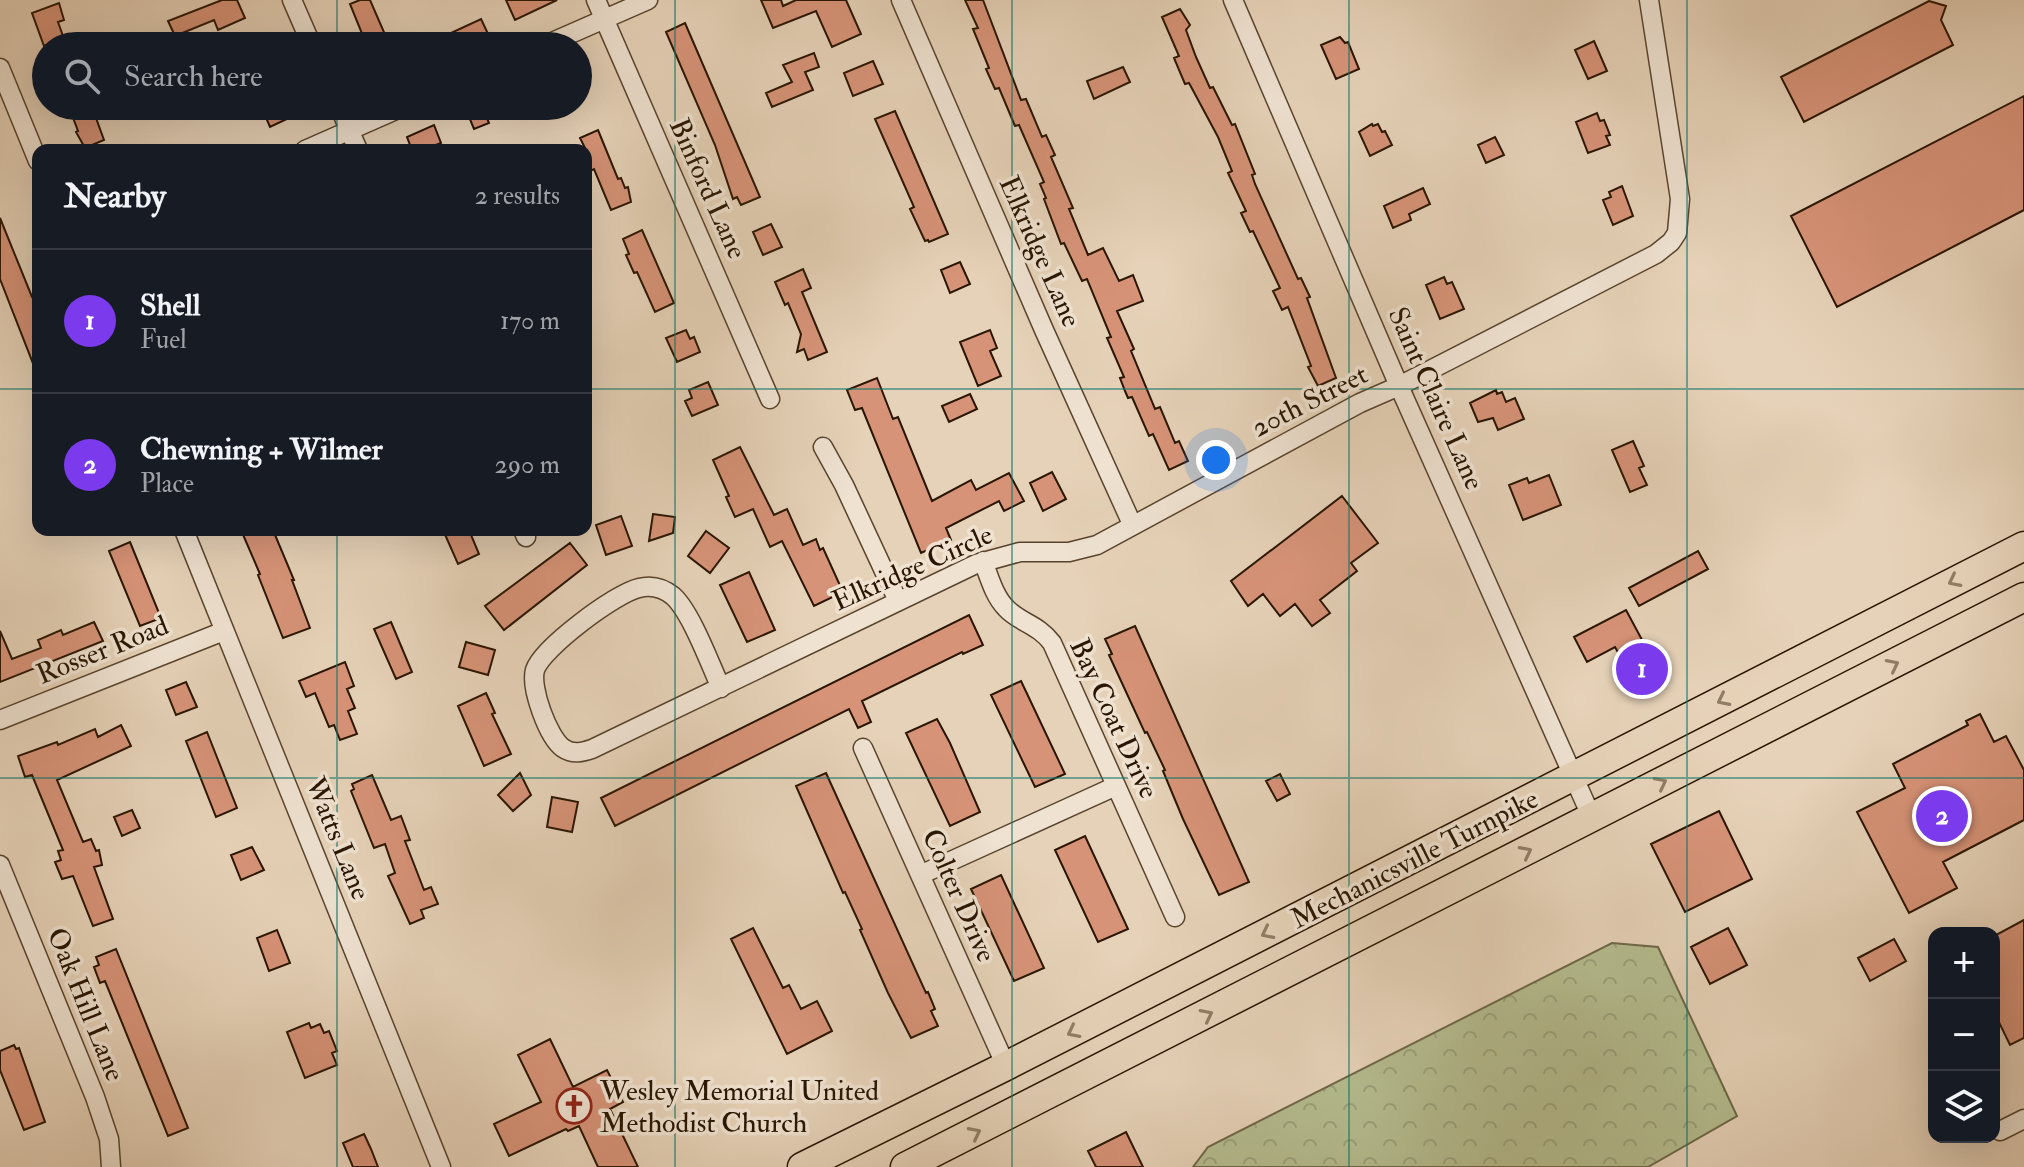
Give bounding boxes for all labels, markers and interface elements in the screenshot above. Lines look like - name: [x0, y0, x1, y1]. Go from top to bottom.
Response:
- search box: [32, 32, 592, 120]
- icon: search: [60, 54, 104, 98]
- text: Search here: [124, 58, 263, 95]
- street label: Binford Lane: [661, 113, 754, 265]
- street label: Elkridge Lane: [991, 171, 1089, 333]
- text: Nearby: [64, 175, 166, 218]
- text: 2 results: [475, 180, 560, 212]
- text: Shell: [140, 287, 200, 324]
- street label: Saint Claire Lane: [1380, 302, 1492, 496]
- text: 1: [85, 305, 95, 337]
- text: 170 m: [500, 305, 560, 337]
- text: Fuel: [140, 324, 187, 356]
- street label: 20th Street: [1246, 357, 1374, 445]
- text: Chewning + Wilmer: [140, 431, 383, 468]
- your location: [1196, 440, 1236, 480]
- text: 2: [83, 449, 97, 481]
- text: 290 m: [495, 449, 560, 481]
- text: Place: [140, 468, 194, 500]
- street label: Elkridge Circle: [827, 517, 998, 619]
- one-way arrow: [1948, 572, 1963, 587]
- street label: Rosser Road: [32, 608, 174, 693]
- street label: Bay Coat Drive: [1061, 633, 1166, 804]
- pin: 1: [1616, 639, 1668, 699]
- one-way arrow: [1885, 659, 1899, 674]
- one-way arrow: [1717, 690, 1731, 706]
- street label: Watts Lane: [297, 771, 378, 905]
- one-way arrow: [1653, 777, 1668, 792]
- street label: Mechanicsville Turnpike: [1285, 782, 1545, 937]
- pin: 2: [1916, 786, 1968, 846]
- street label: Colter Drive: [914, 824, 1004, 968]
- one-way arrow: [1518, 846, 1532, 861]
- street label: Oak Hill Lane: [39, 923, 132, 1087]
- one-way arrow: [1261, 923, 1276, 939]
- map controls: [1928, 927, 2000, 1143]
- button: +: [1928, 927, 2000, 999]
- button: −: [1928, 999, 2000, 1071]
- one-way arrow: [1199, 1010, 1214, 1025]
- one-way arrow: [1066, 1023, 1081, 1038]
- button: layers: [1928, 1071, 2000, 1143]
- place label: Wesley Memorial United Methodist Church: [599, 1074, 879, 1141]
- church icon: Wesley Memorial United Methodist Church: [555, 1087, 593, 1125]
- one-way arrow: [967, 1127, 982, 1142]

